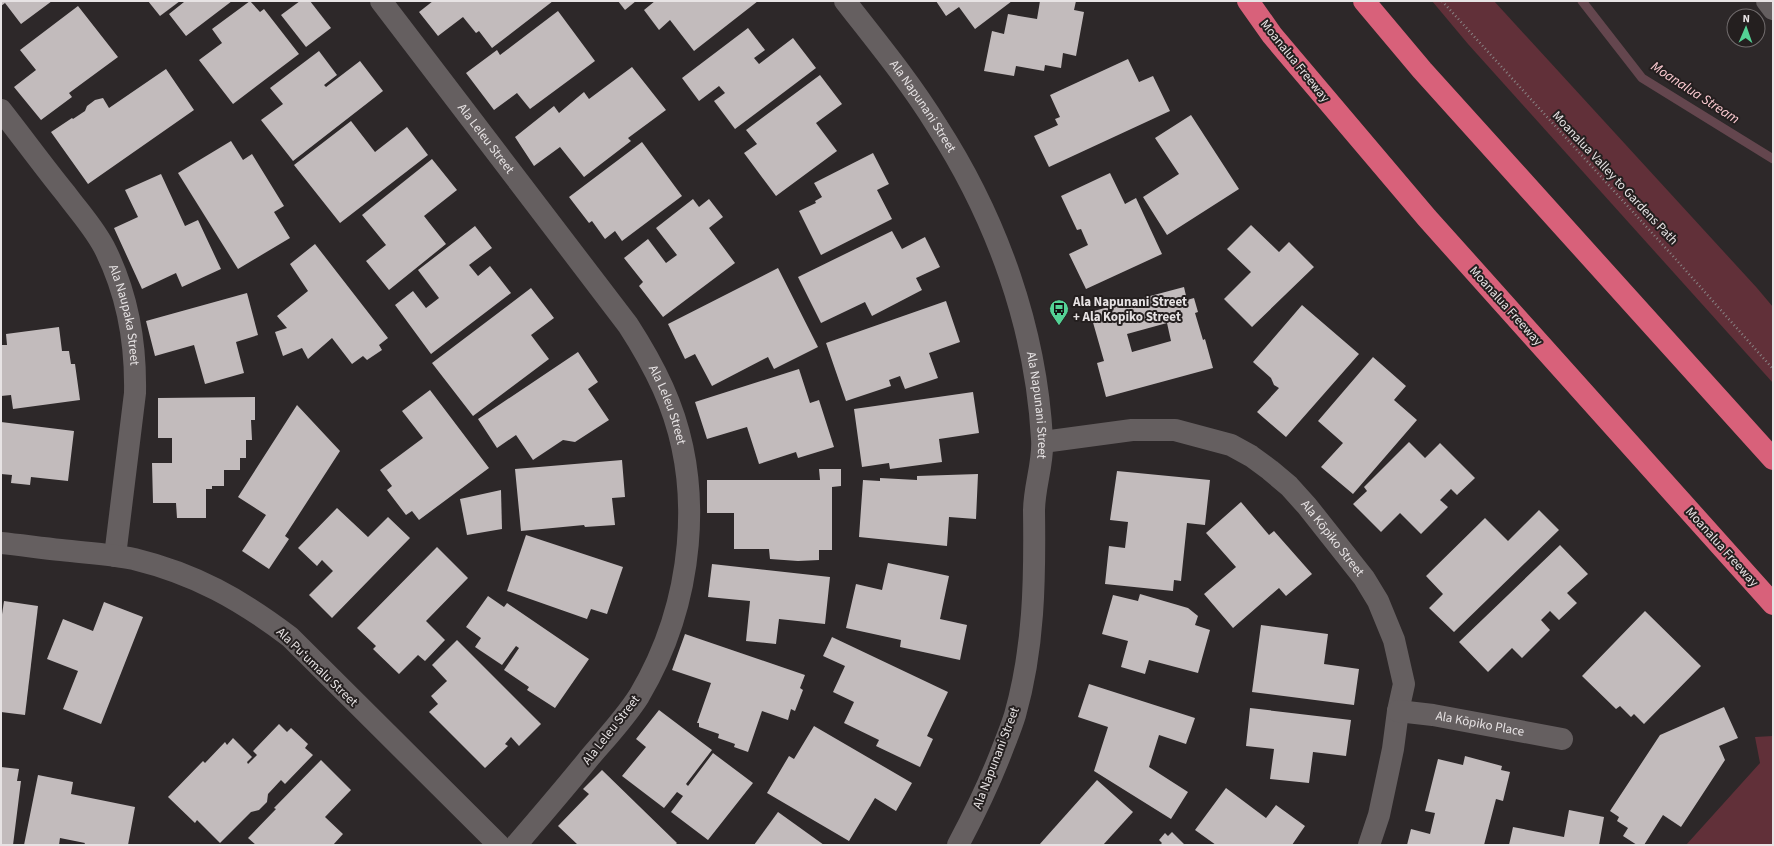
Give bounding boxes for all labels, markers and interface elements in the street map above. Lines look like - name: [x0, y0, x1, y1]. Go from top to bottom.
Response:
- north arrow: [1726, 8, 1766, 48]
- text: N: [1742, 11, 1750, 26]
- street label: Moanalua Freeway: [1256, 16, 1334, 106]
- street label: Ala Napunani Street: [885, 56, 961, 156]
- water label: Moanalua Stream: [1647, 57, 1743, 129]
- street label: Ala Leleu Street: [453, 100, 519, 178]
- street label: Moanalua Valley to Gardens Path: [1548, 107, 1682, 249]
- street label: Ala Naupaka Street: [104, 262, 144, 366]
- street label: Moanalua Freeway: [1465, 262, 1547, 350]
- place label: Ala Napunani Street + Ala Kopiko Street: [1072, 293, 1187, 326]
- bus stop icon: Ala Napunani Street + Ala Kopiko Street: [1048, 298, 1070, 326]
- street label: Ala Napunani Street: [1022, 350, 1051, 461]
- street label: Ala Leleu Street: [644, 362, 691, 447]
- street label: Ala Kōpiko Street: [1297, 496, 1369, 581]
- street label: Moanalua Freeway: [1681, 503, 1763, 591]
- street label: Ala Puʻumalu Street: [272, 623, 362, 711]
- street label: Ala Leleu Street: [578, 691, 644, 769]
- street label: Ala Napunani Street: [968, 704, 1024, 812]
- street label: Ala Kōpiko Place: [1434, 707, 1526, 741]

